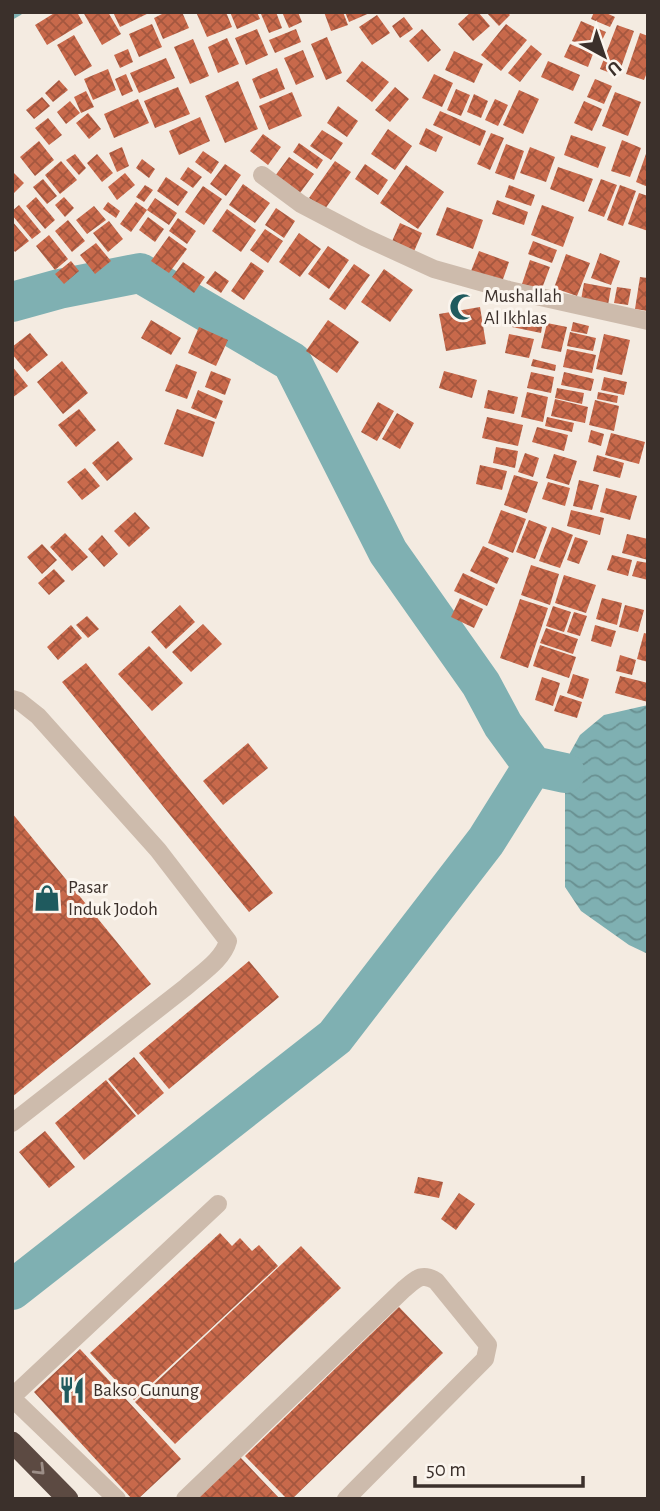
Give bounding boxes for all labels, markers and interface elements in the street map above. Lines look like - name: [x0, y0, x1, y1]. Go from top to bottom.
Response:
- north arrow: [569, 21, 639, 91]
- text: U: [603, 57, 625, 79]
- place label: Mushallah Al Ikhlas: [484, 287, 562, 328]
- mosque icon: Mushallah Al Ikhlas: [448, 292, 478, 322]
- place label: Pasar Induk Jodoh: [68, 878, 158, 919]
- shop icon: Pasar Induk Jodoh: [32, 883, 62, 913]
- restaurant icon: Bakso Gunung: [57, 1375, 87, 1405]
- place label: Bakso Gunung: [93, 1381, 200, 1400]
- scale bar: [415, 1444, 583, 1488]
- text: 50 m: [426, 1459, 466, 1480]
- one-way arrow: [32, 1462, 45, 1475]

